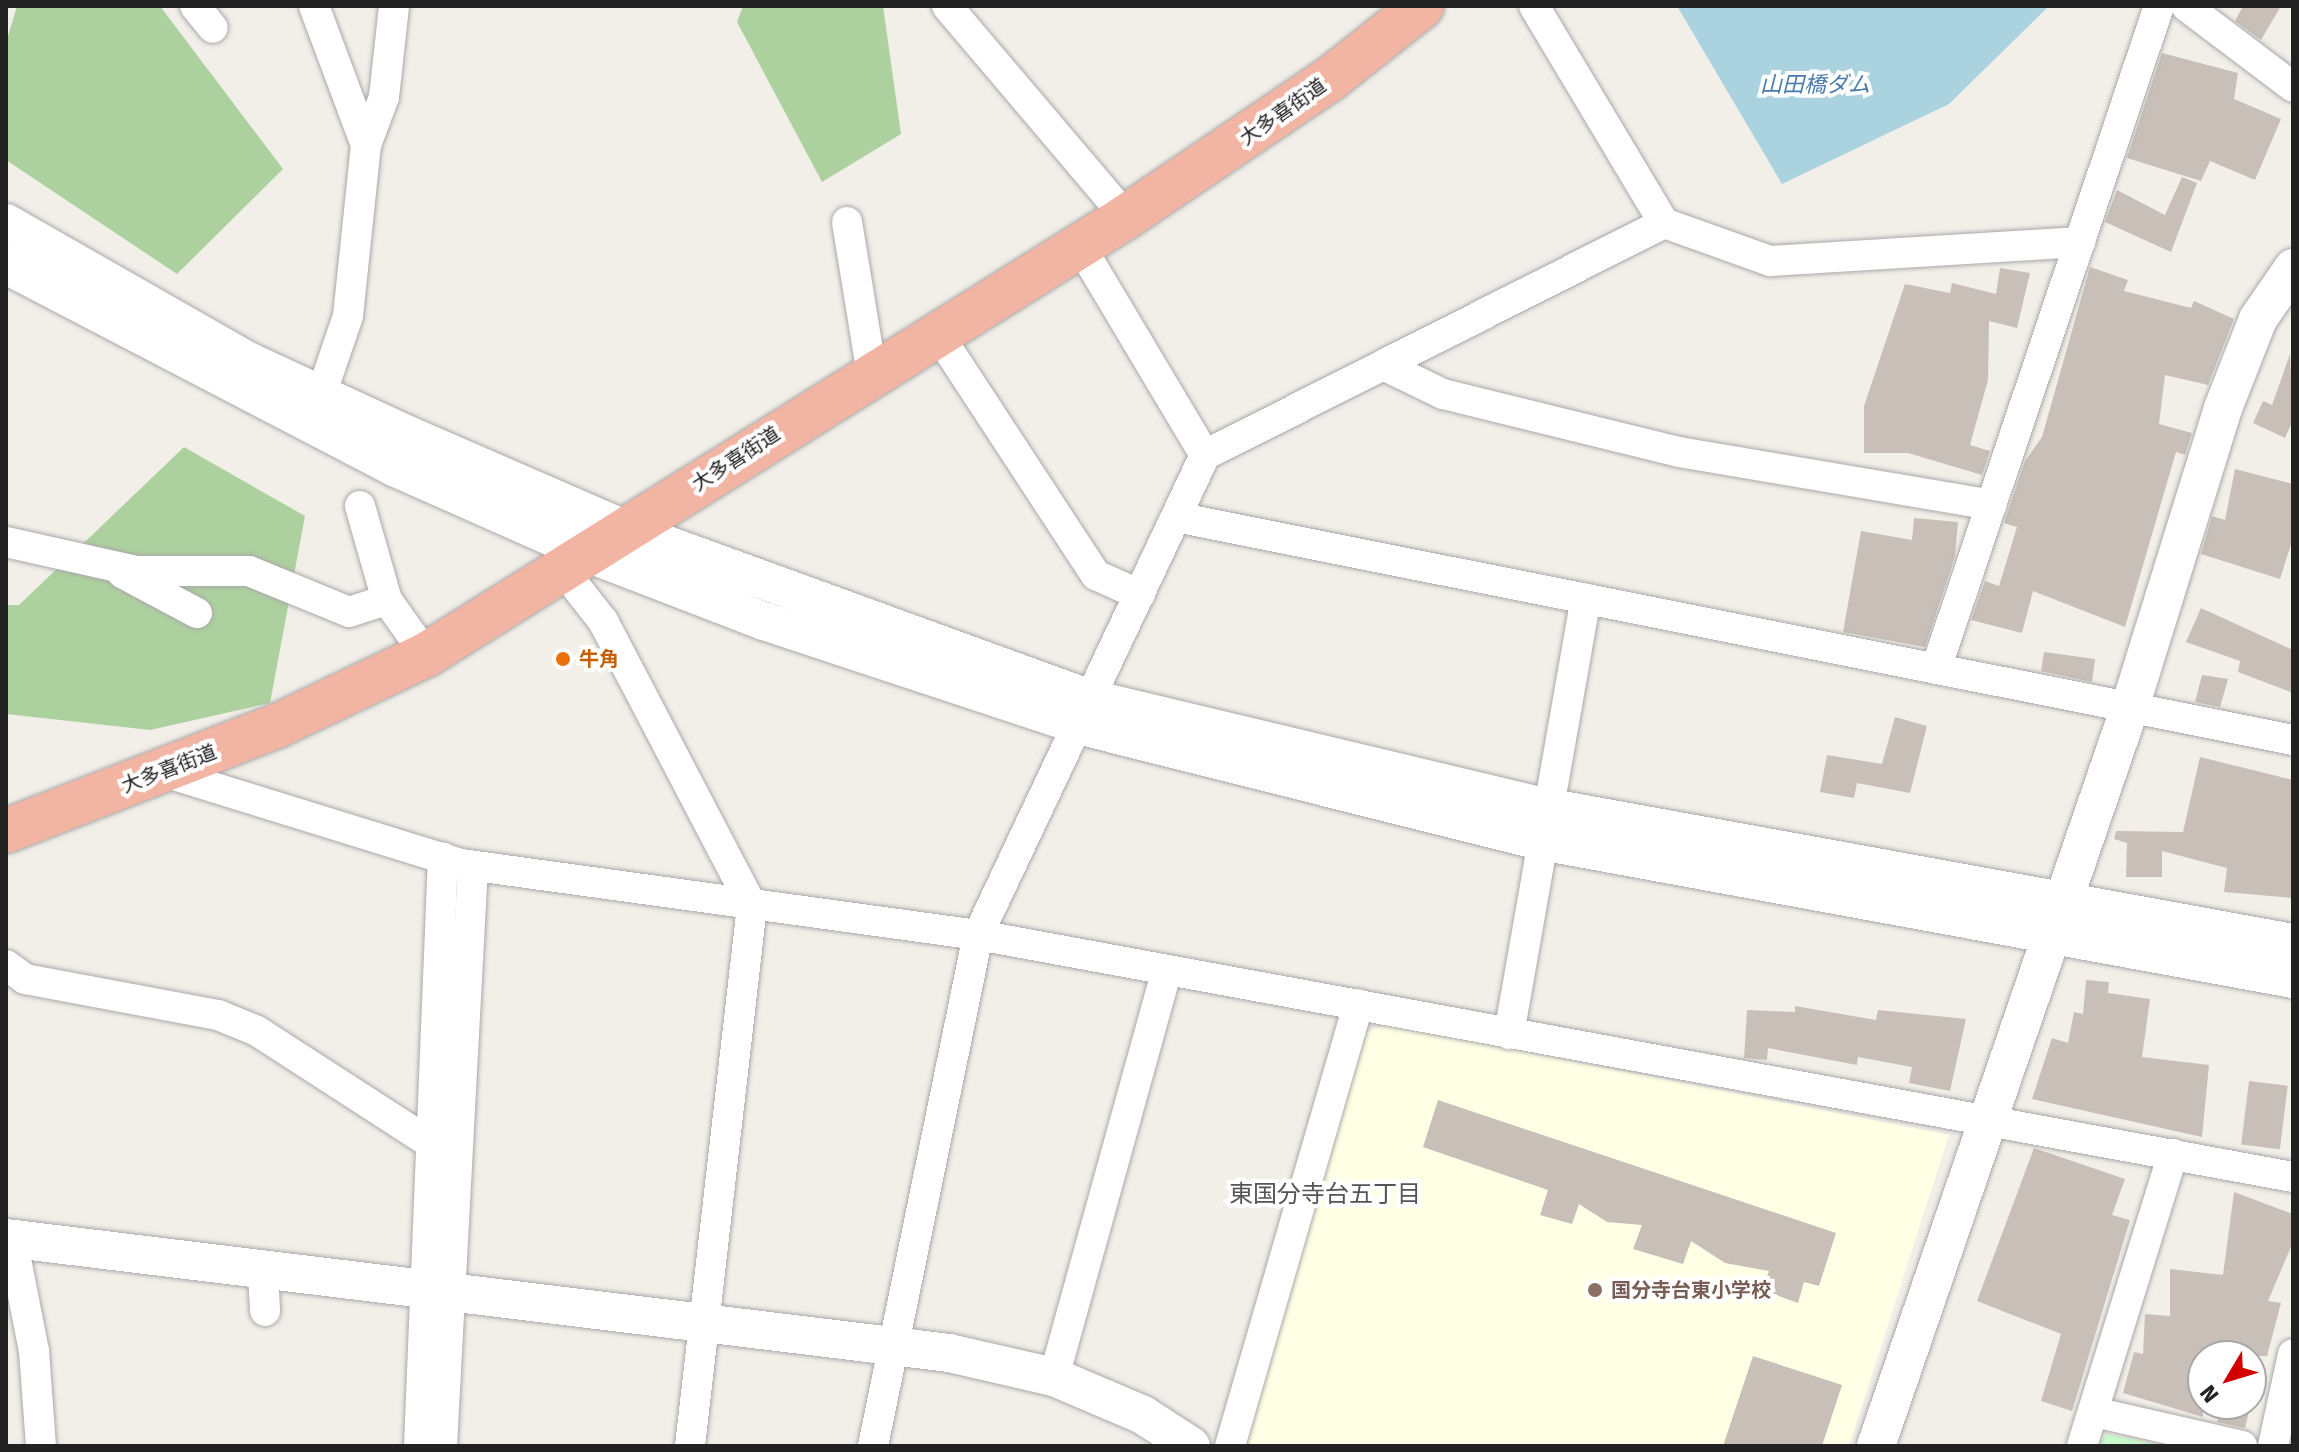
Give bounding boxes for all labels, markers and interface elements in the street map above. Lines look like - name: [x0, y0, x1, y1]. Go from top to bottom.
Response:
- water label: 山田橋ダム: [1760, 72, 1870, 98]
- street label: 大多喜街道: [1235, 73, 1331, 151]
- street label: 大多喜街道: [688, 422, 784, 496]
- place label: 牛角: [579, 647, 619, 671]
- marker: 牛角: [554, 650, 572, 668]
- street label: 大多喜街道: [118, 740, 220, 798]
- district label: 東国分寺台五丁目: [1229, 1181, 1421, 1209]
- place label: 国分寺台東小学校: [1611, 1278, 1771, 1302]
- marker: 国分寺台東小学校: [1586, 1281, 1604, 1299]
- north arrow: [2187, 1340, 2267, 1420]
- text: N: [2194, 1380, 2224, 1408]

